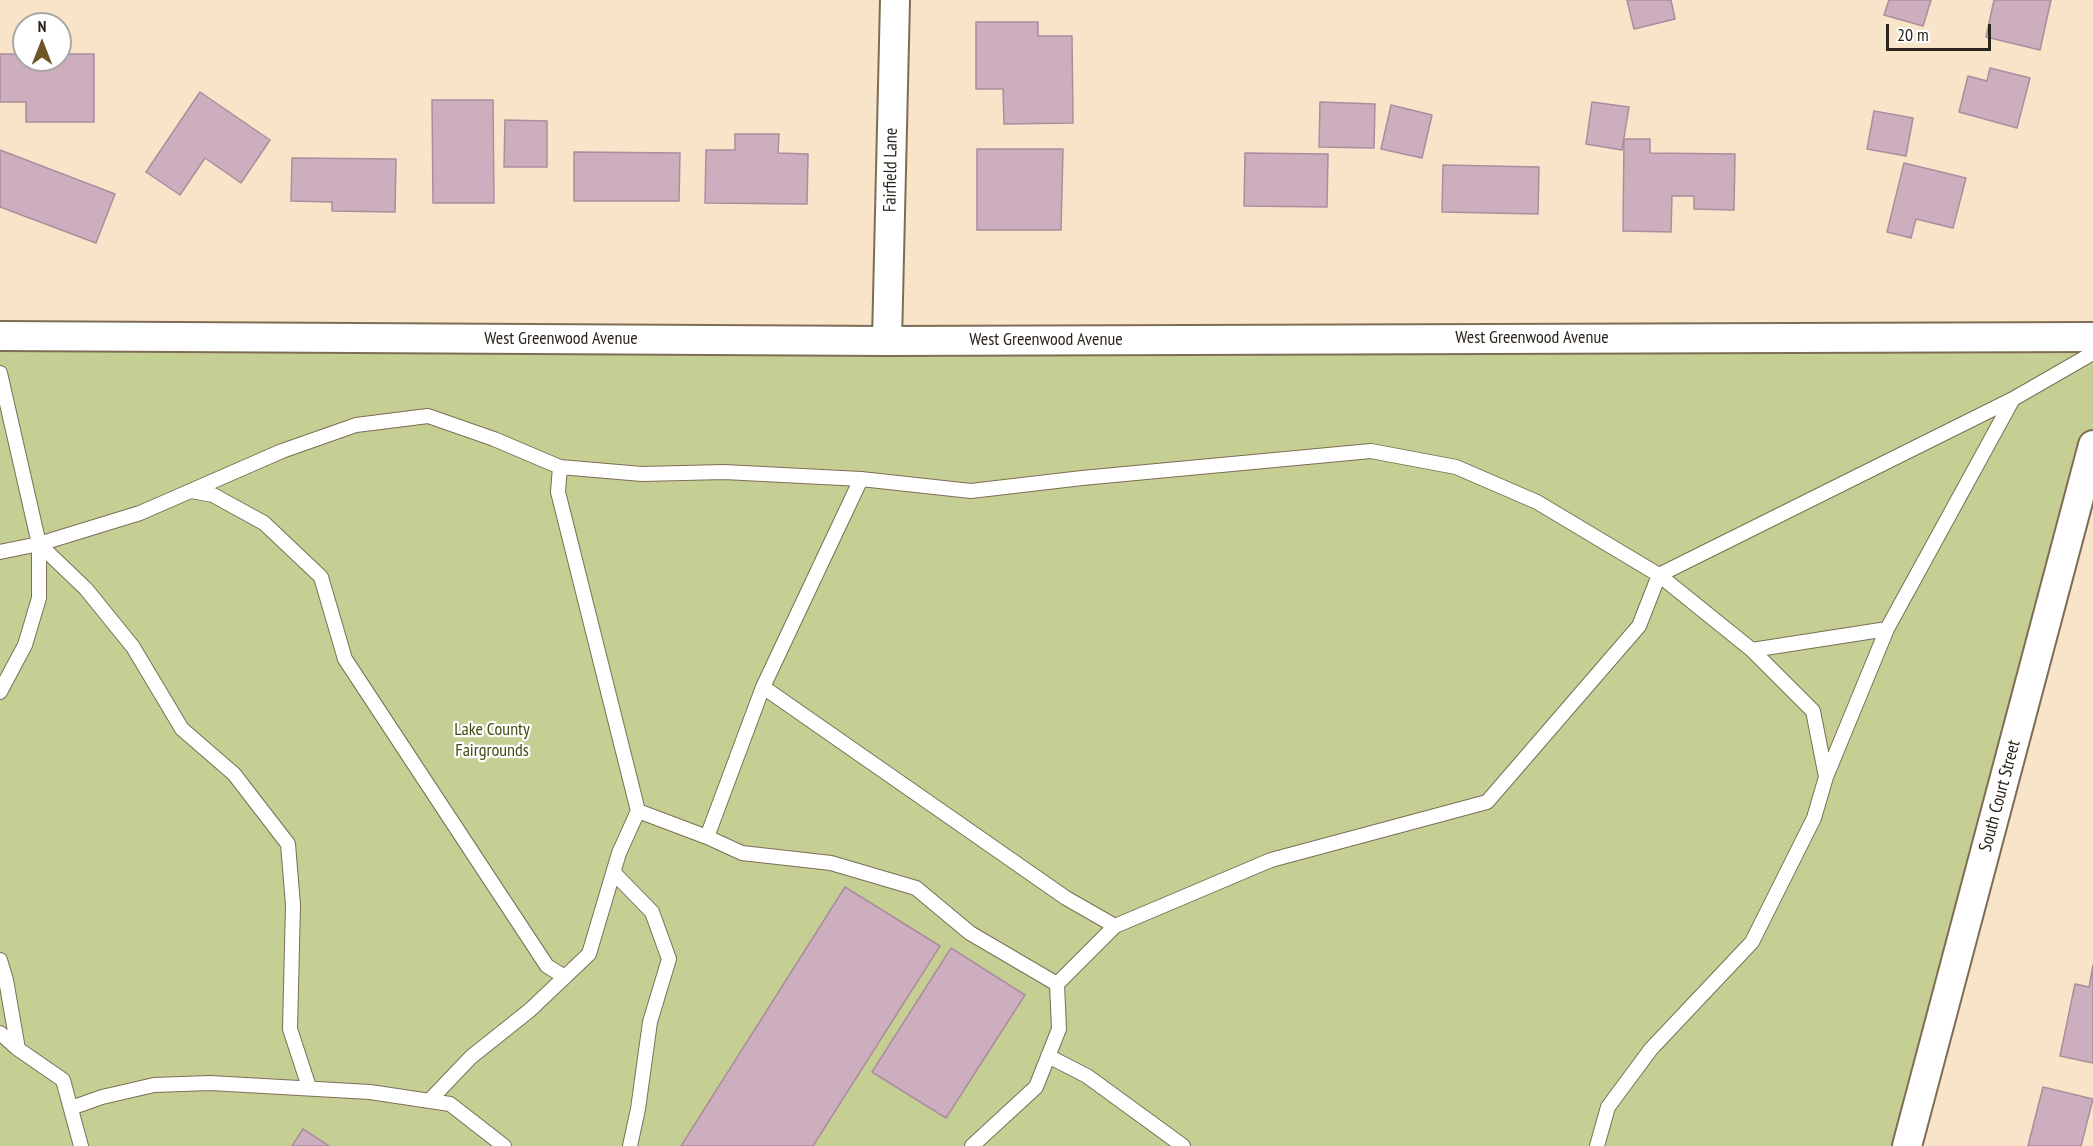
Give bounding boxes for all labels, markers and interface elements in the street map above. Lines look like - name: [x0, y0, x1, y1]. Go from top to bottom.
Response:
- north arrow: [12, 12, 72, 72]
- scale bar: [1889, 12, 1994, 50]
- text: N: [38, 16, 46, 36]
- text: 20 m: [1897, 23, 1929, 46]
- street label: Fairfield Lane: [879, 128, 903, 212]
- street label: West Greenwood Avenue: [1455, 327, 1609, 349]
- street label: West Greenwood Avenue: [484, 328, 638, 350]
- street label: West Greenwood Avenue: [969, 329, 1123, 351]
- park label: Lake County Fairgrounds: [454, 719, 530, 762]
- street label: South Court Street: [1975, 738, 2025, 854]

